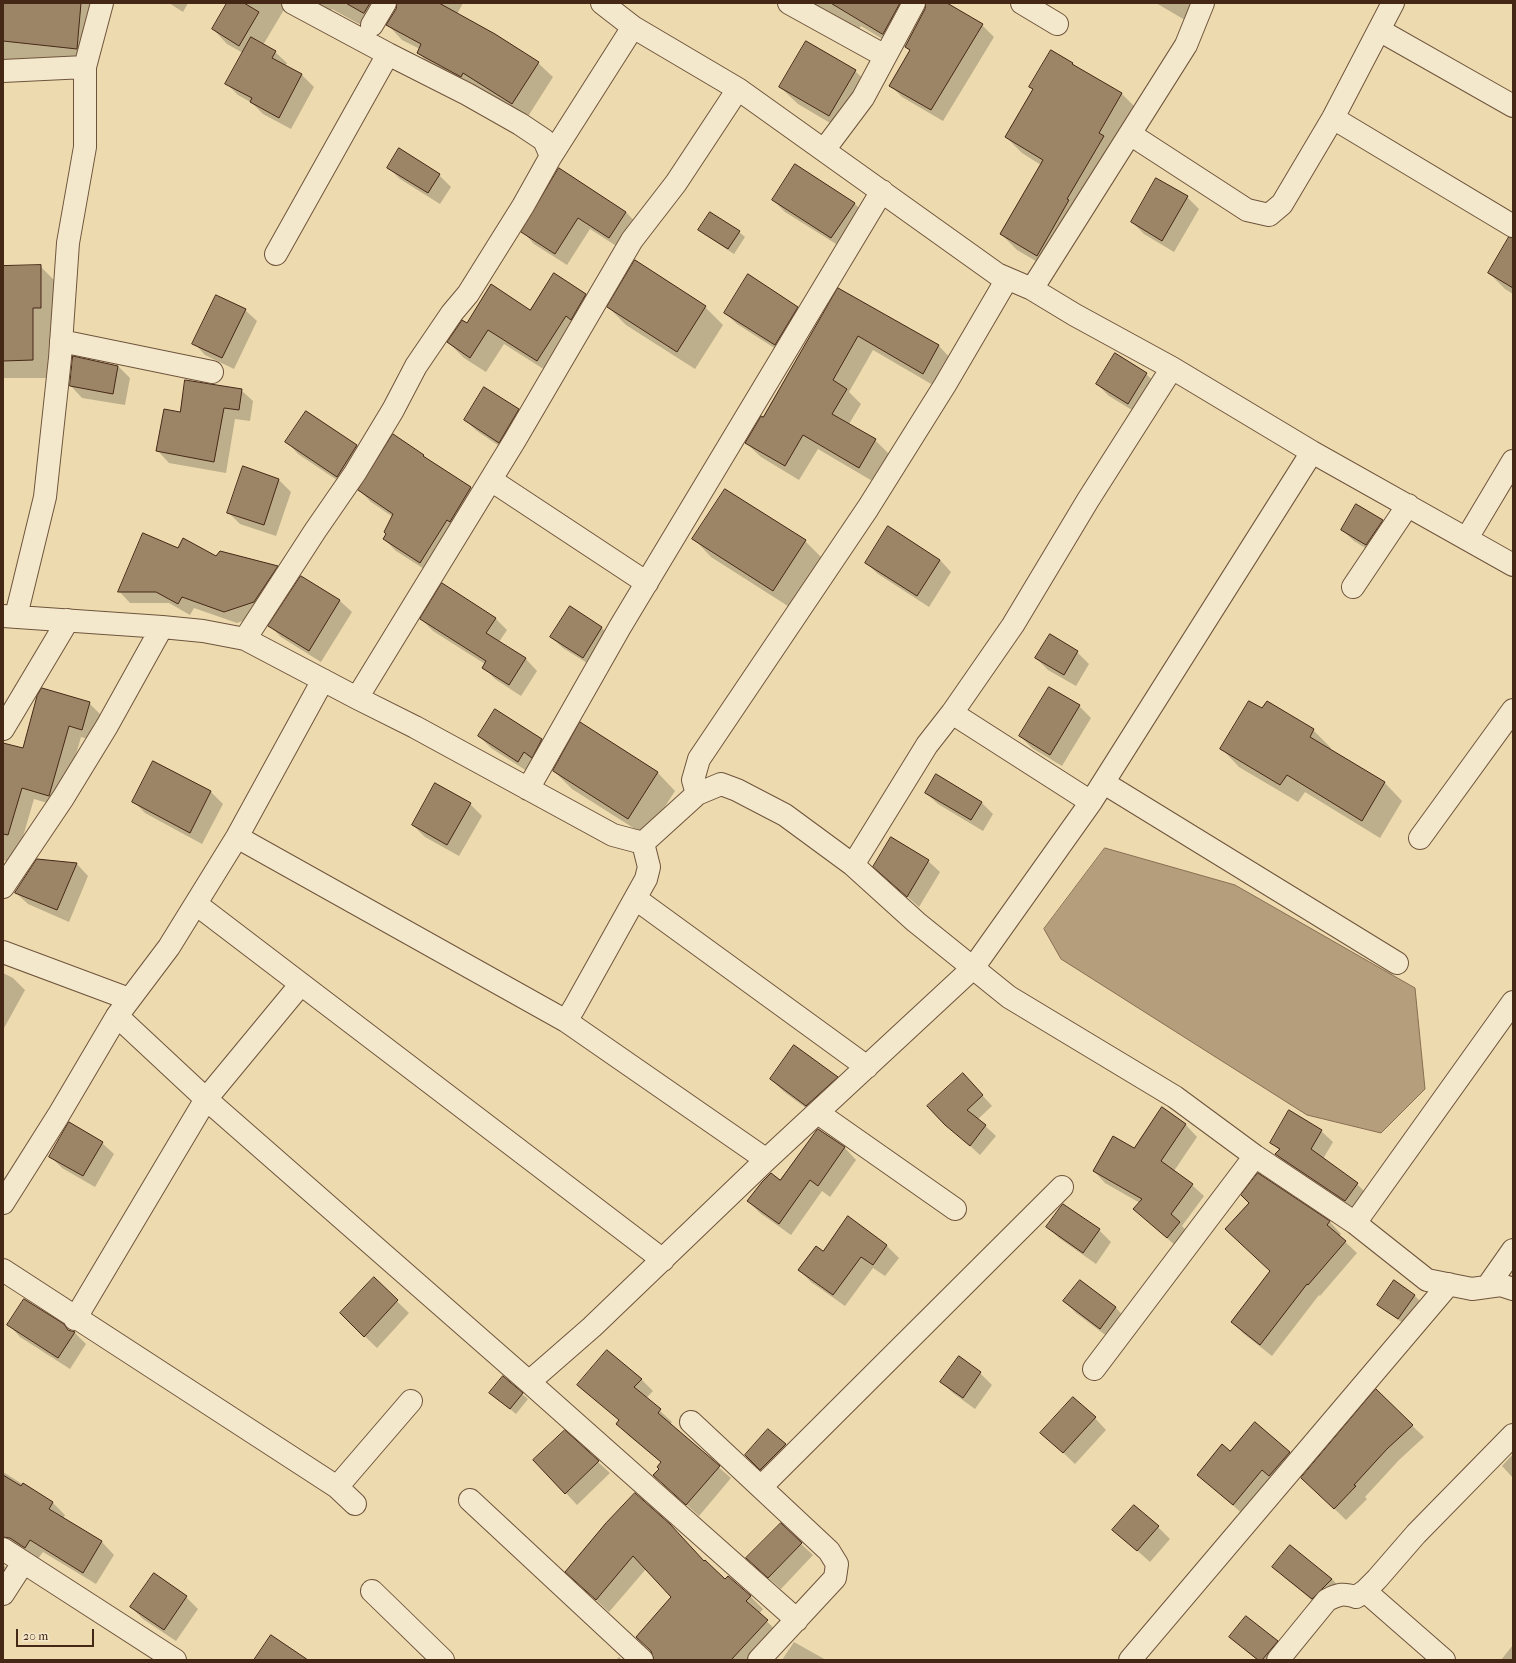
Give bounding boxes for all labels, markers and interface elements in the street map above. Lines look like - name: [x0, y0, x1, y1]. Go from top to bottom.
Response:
- scale bar: [18, 1621, 96, 1647]
- text: 20 m: [23, 1629, 48, 1643]

